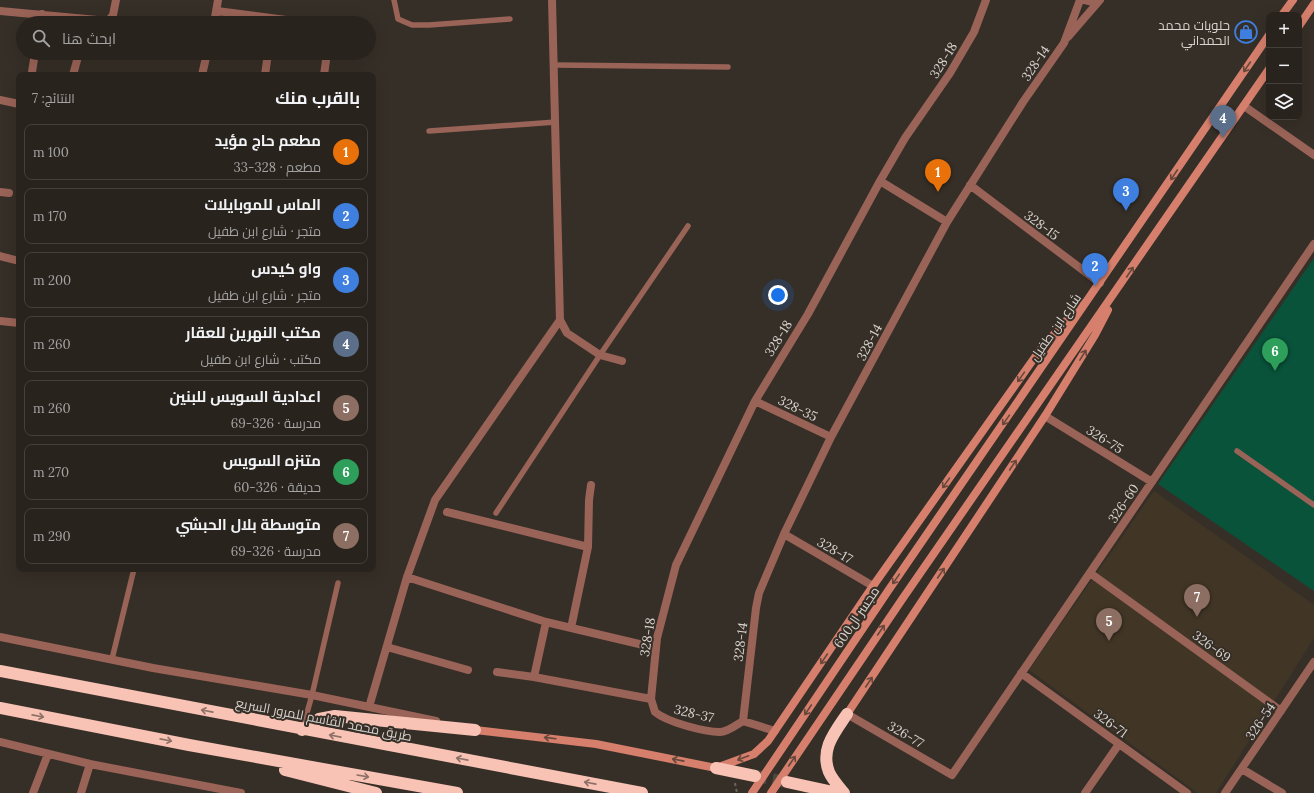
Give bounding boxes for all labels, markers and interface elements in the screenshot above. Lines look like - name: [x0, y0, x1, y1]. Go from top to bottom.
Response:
- map controls: [1266, 12, 1302, 120]
- button: +: [1266, 12, 1302, 48]
- search box: [16, 16, 376, 60]
- place label: حلويات محمد الحمداني: [1158, 17, 1230, 51]
- shop icon: حلويات محمد الحمداني: [1233, 19, 1259, 45]
- icon: search: [30, 27, 52, 49]
- text: ابحث هنا: [62, 29, 116, 48]
- street label: 328-18: [926, 39, 961, 82]
- street label: 328-14: [1017, 42, 1053, 84]
- button: −: [1266, 48, 1302, 84]
- one-way arrow: [1243, 61, 1251, 72]
- button: layers: [1266, 84, 1302, 120]
- text: بالقرب منك: [275, 87, 360, 109]
- text: النتائج: 7: [32, 90, 75, 107]
- pin: 4: [1210, 105, 1236, 138]
- text: مطعم حاج مؤيد: [215, 131, 321, 150]
- text: 100 m: [33, 144, 69, 161]
- text: 1: [343, 144, 349, 161]
- text: مطعم · 328-33: [234, 159, 321, 176]
- pin: 1: [925, 159, 951, 192]
- one-way arrow: [1170, 169, 1178, 180]
- pin: 3: [1113, 178, 1139, 211]
- text: الماس للموبايلات: [204, 195, 321, 214]
- street label: 328-15: [1021, 207, 1063, 244]
- text: 170 m: [33, 208, 67, 225]
- text: 2: [343, 208, 349, 225]
- text: متجر · شارع ابن طفيل: [208, 223, 321, 240]
- pin: 2: [1082, 253, 1108, 286]
- text: واو كيدس: [251, 259, 321, 278]
- one-way arrow: [1126, 266, 1134, 277]
- text: 200 m: [33, 272, 71, 289]
- text: 3: [342, 272, 350, 289]
- your location: [768, 285, 788, 305]
- text: متجر · شارع ابن طفيل: [208, 287, 321, 304]
- street label: شارع ابن طفيل: [1026, 290, 1085, 364]
- street label: 328-18: [761, 317, 796, 360]
- street label: 328-14: [853, 321, 886, 364]
- text: مكتب النهرين للعقار: [186, 323, 321, 342]
- text: 260 m: [33, 336, 71, 353]
- text: 4: [342, 336, 350, 353]
- pin: 6: [1262, 338, 1288, 371]
- one-way arrow: [1078, 350, 1087, 361]
- text: مكتب · شارع ابن طفيل: [201, 351, 321, 368]
- one-way arrow: [1017, 371, 1025, 382]
- text: اعدادية السويس للبنين: [169, 387, 321, 406]
- street label: 328-35: [775, 392, 820, 425]
- text: 260 m: [33, 400, 71, 417]
- text: 5: [342, 400, 350, 417]
- text: مدرسة · 326-69: [231, 415, 321, 432]
- one-way arrow: [1001, 415, 1010, 426]
- street label: 326-75: [1083, 422, 1126, 457]
- text: متنزه السويس: [223, 451, 321, 470]
- one-way arrow: [1009, 459, 1017, 471]
- text: 270 m: [33, 464, 69, 481]
- text: 6: [342, 464, 350, 481]
- one-way arrow: [942, 478, 950, 489]
- text: حديقة · 326-60: [234, 479, 321, 496]
- street label: 326-60: [1104, 480, 1143, 526]
- text: متوسطة بلال الحبشي: [176, 515, 321, 534]
- text: 290 m: [33, 528, 71, 545]
- text: 7: [343, 528, 349, 545]
- street label: 328-17: [814, 534, 856, 567]
- text: مدرسة · 326-69: [231, 543, 321, 560]
- one-way arrow: [937, 568, 945, 579]
- one-way arrow: [892, 573, 900, 584]
- street label: مجسر ال600: [830, 583, 883, 651]
- pin: 7: [1184, 584, 1210, 617]
- pin: 5: [1096, 608, 1122, 641]
- street label: 328-18: [636, 616, 659, 658]
- street label: 328-14: [730, 622, 751, 663]
- one-way arrow: [877, 625, 885, 636]
- street label: 326-69: [1189, 627, 1234, 666]
- one-way arrow: [820, 653, 828, 664]
- one-way arrow: [865, 676, 873, 687]
- street label: طريق محمد القاسم للمرور السريع: [234, 694, 413, 746]
- street label: 326-54: [1242, 699, 1279, 744]
- street label: 328-37: [672, 701, 716, 726]
- one-way arrow: [804, 704, 812, 715]
- street label: 326-71: [1090, 705, 1131, 742]
- one-way arrow: [201, 707, 214, 715]
- one-way arrow: [31, 712, 44, 720]
- street label: 326-77: [884, 717, 927, 752]
- one-way arrow: [329, 731, 342, 739]
- one-way arrow: [544, 735, 557, 742]
- one-way arrow: [159, 737, 172, 745]
- one-way arrow: [737, 754, 749, 762]
- one-way arrow: [456, 755, 469, 763]
- one-way arrow: [788, 755, 796, 766]
- one-way arrow: [672, 756, 685, 764]
- one-way arrow: [356, 772, 369, 780]
- one-way arrow: [584, 779, 597, 787]

